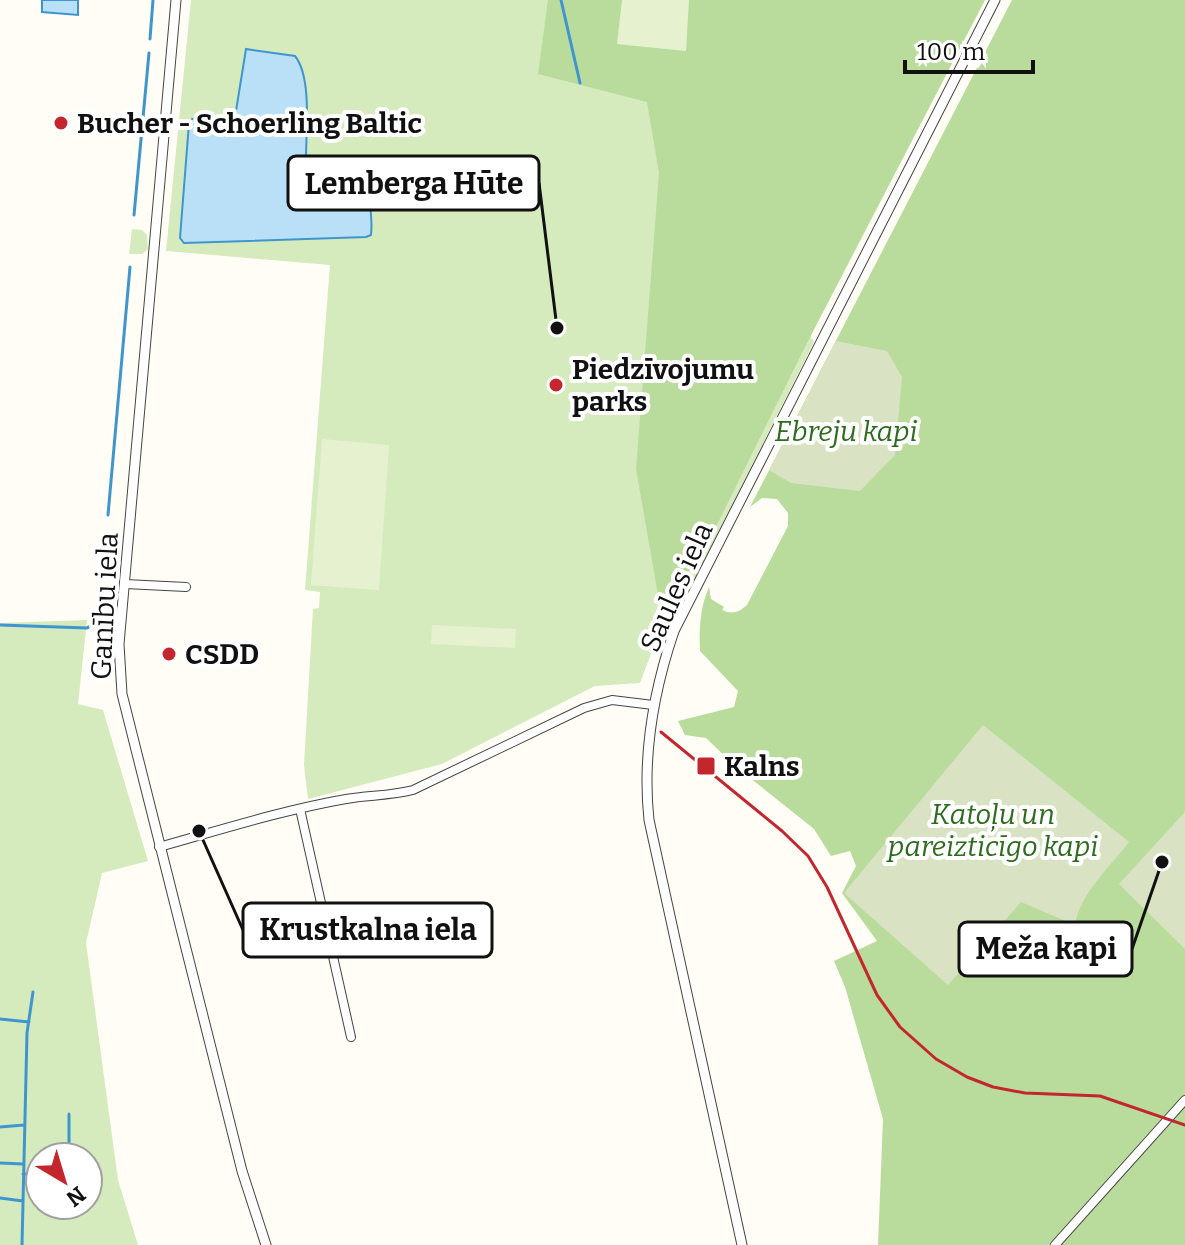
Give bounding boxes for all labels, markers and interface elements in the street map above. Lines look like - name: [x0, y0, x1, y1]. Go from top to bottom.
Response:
- scale bar: [905, 24, 1033, 74]
- text: 100 m: [917, 38, 985, 66]
- place label: Bucher - Schoerling Baltic: [77, 107, 422, 140]
- marker: Bucher - Schoerling Baltic: [52, 114, 70, 132]
- callout: Lemberga Hūte: [288, 156, 539, 210]
- text: Lemberga Hūte: [305, 166, 523, 202]
- place label: Piedzīvojumu parks: [572, 353, 754, 418]
- marker: Piedzīvojumu parks: [547, 376, 565, 394]
- park label: Ebreju kapi: [774, 415, 918, 448]
- street label: Saules iela: [633, 518, 720, 657]
- street label: Ganību iela: [84, 532, 125, 681]
- place label: CSDD: [185, 638, 259, 671]
- marker: CSDD: [160, 645, 178, 663]
- place label: Kalns: [724, 750, 800, 783]
- marker: Kalns: [695, 755, 717, 777]
- park label: Katoļu un pareizticīgo kapi: [886, 798, 1098, 863]
- callout: Krustkalna iela: [243, 903, 492, 957]
- text: Krustkalna iela: [259, 912, 477, 948]
- callout: Meža kapi: [959, 922, 1132, 976]
- text: Meža kapi: [975, 931, 1117, 967]
- north arrow: [24, 1141, 104, 1221]
- text: N: [61, 1180, 91, 1212]

